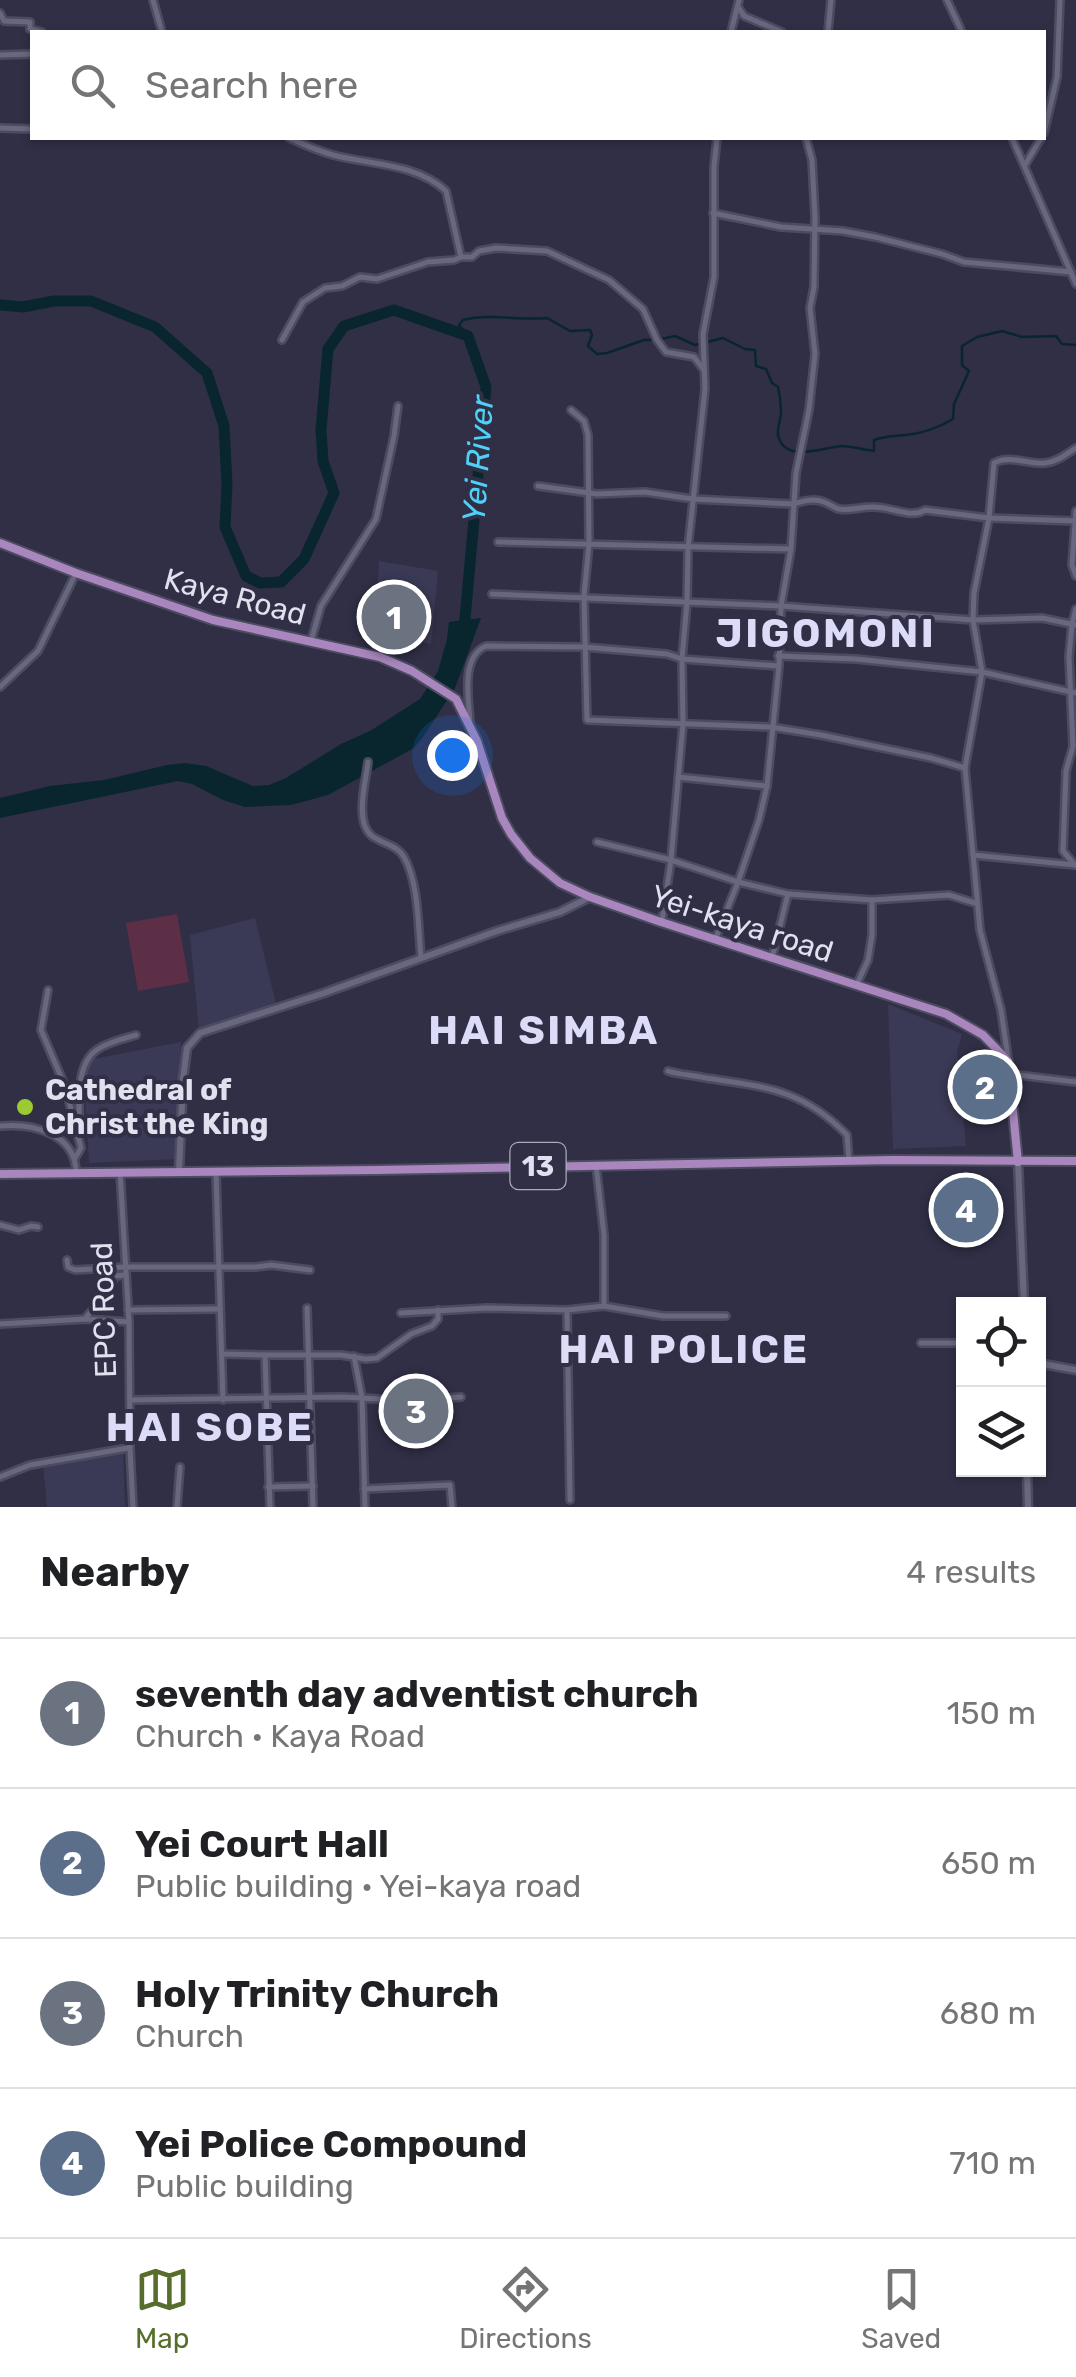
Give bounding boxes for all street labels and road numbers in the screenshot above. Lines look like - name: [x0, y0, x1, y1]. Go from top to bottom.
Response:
- street label: Kaya Road: [160, 561, 310, 633]
- street label: Yei-kaya road: [646, 878, 838, 970]
- road number: 13: [510, 1143, 566, 1189]
- street label: EPC Road: [84, 1241, 124, 1379]

